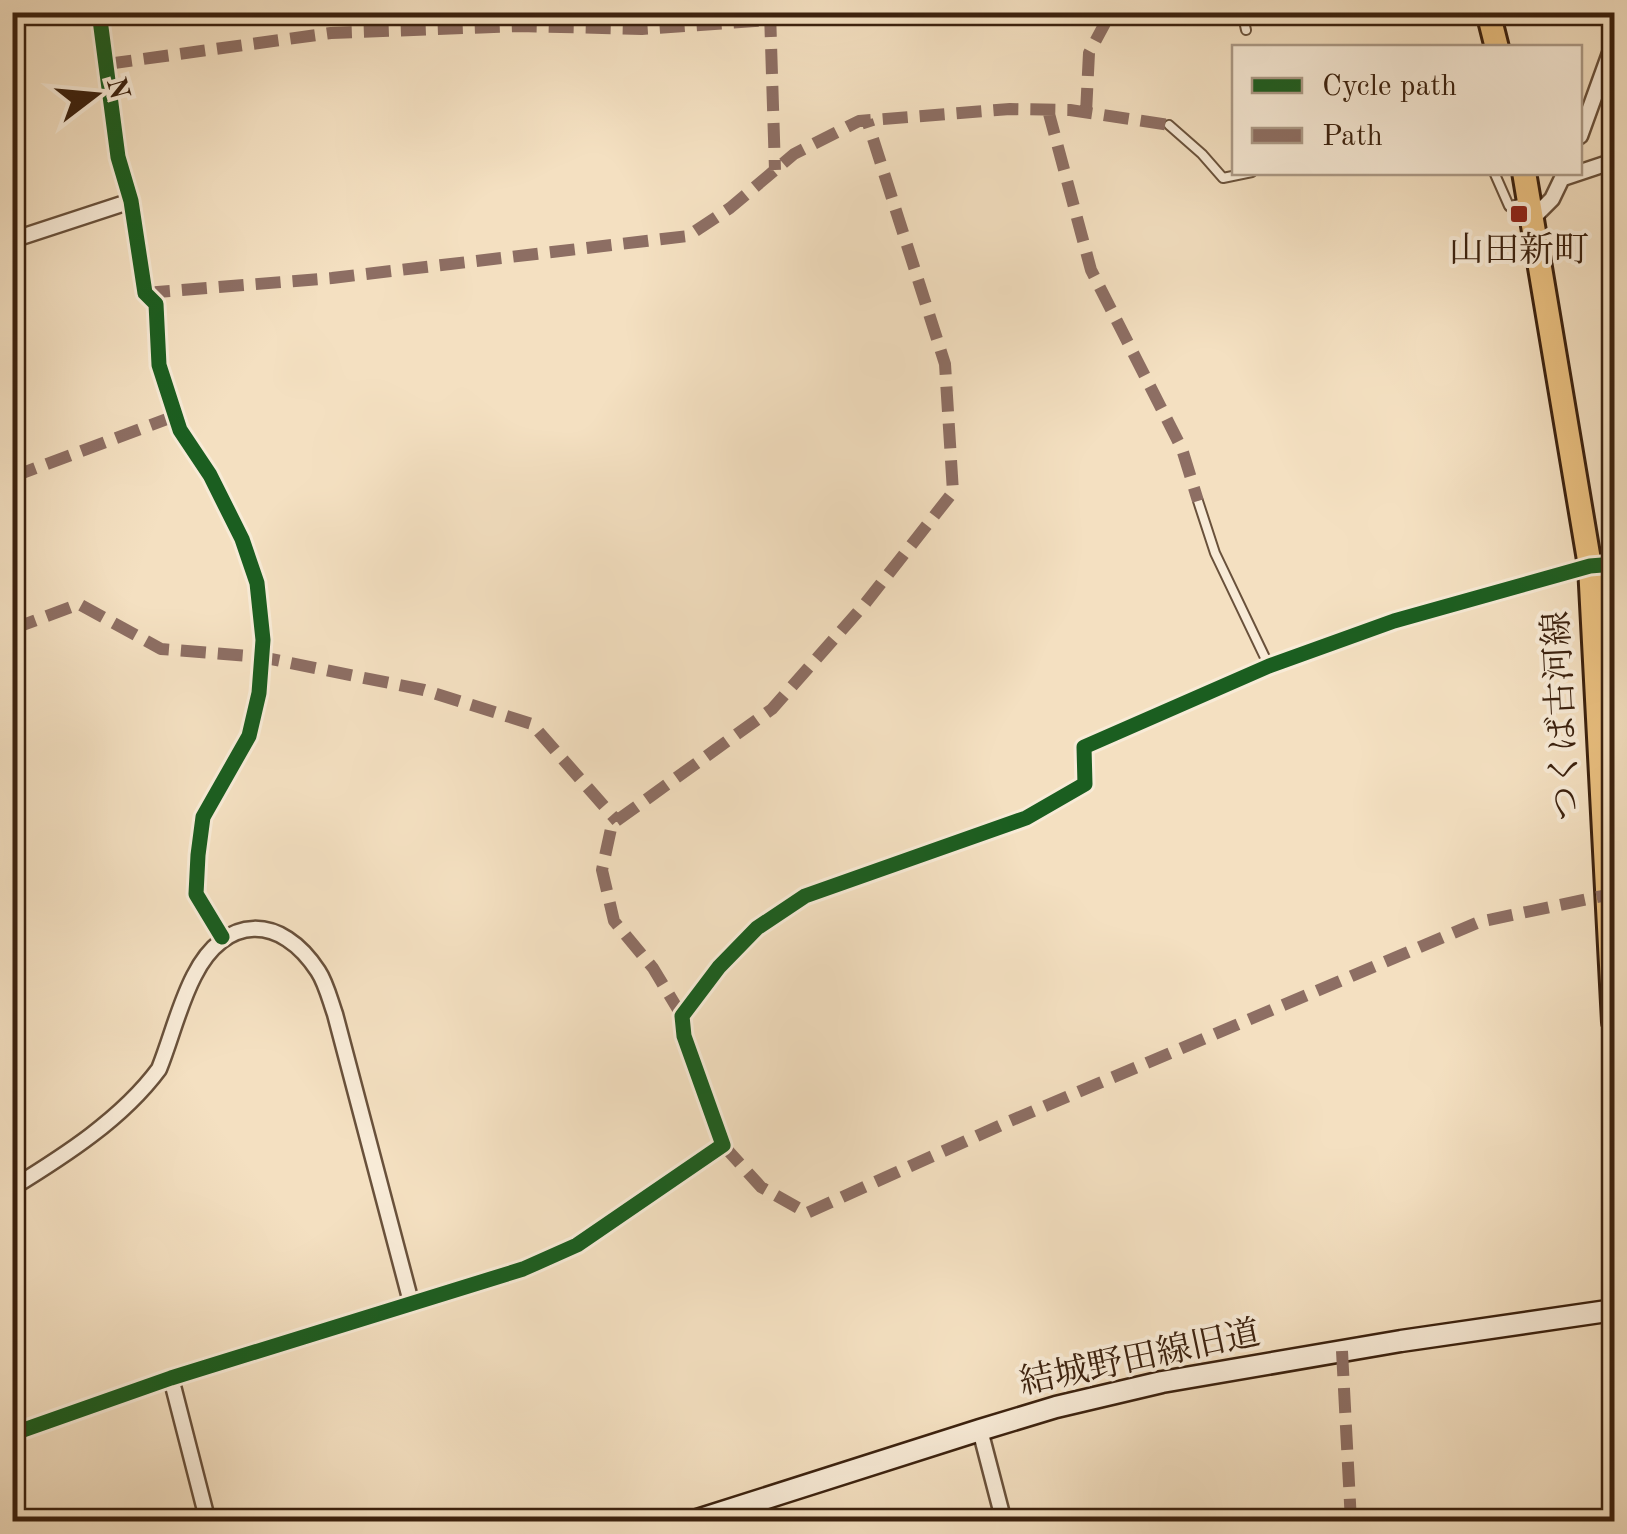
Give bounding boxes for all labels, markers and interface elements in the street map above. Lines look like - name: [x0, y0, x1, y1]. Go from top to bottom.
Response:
- north arrow: [45, 45, 145, 145]
- legend: [1232, 45, 1582, 175]
- text: Cycle path: [1322, 72, 1457, 102]
- text: N: [100, 75, 133, 104]
- text: Path: [1322, 122, 1383, 152]
- marker: 山田新町: [1508, 203, 1530, 225]
- place label: 山田新町: [1449, 231, 1589, 269]
- street label: つくば古河線: [1537, 610, 1586, 822]
- street label: 結城野田線旧道: [1016, 1313, 1263, 1402]

